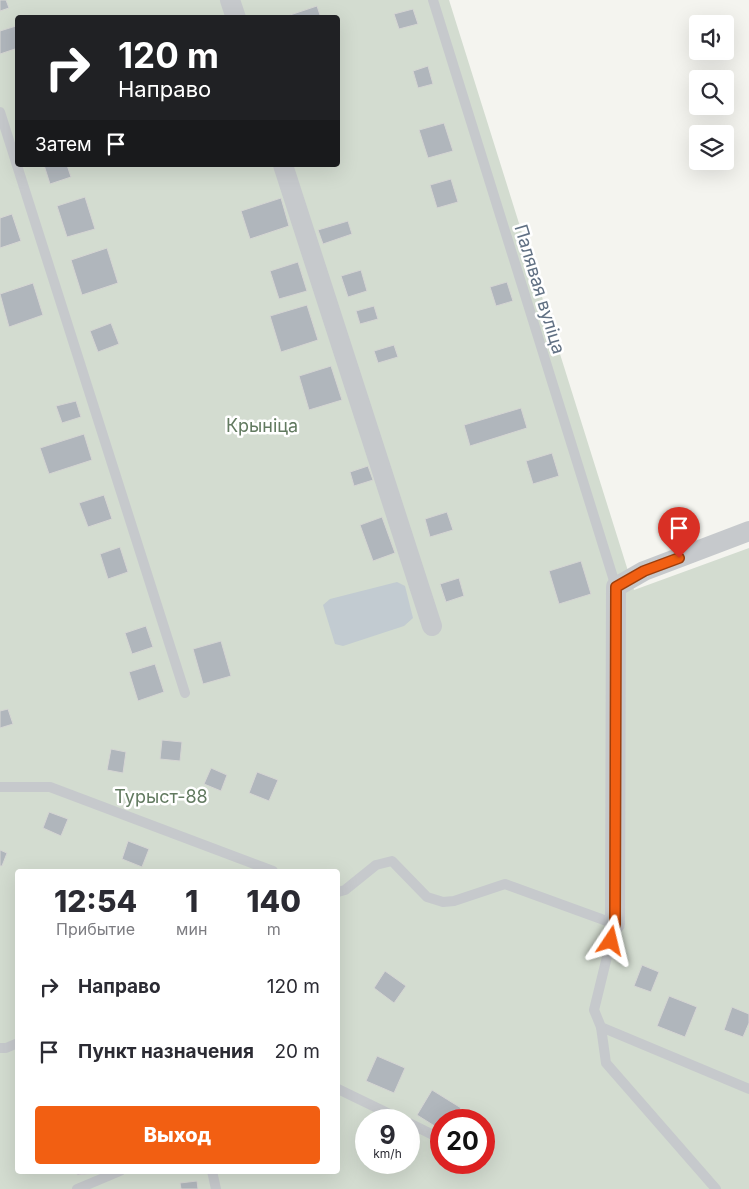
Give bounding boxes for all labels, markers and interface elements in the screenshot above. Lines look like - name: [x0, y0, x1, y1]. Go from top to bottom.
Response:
- map controls: [689, 15, 734, 170]
- button: sound: [689, 15, 734, 60]
- text: 120 m: [118, 34, 219, 76]
- icon: right: [35, 35, 100, 100]
- button: search: [689, 70, 734, 115]
- text: Направо: [118, 76, 211, 102]
- button: layers: [689, 125, 734, 170]
- icon: arrive: [102, 130, 130, 158]
- text: Затем: [35, 133, 92, 156]
- street label: Палявая вуліца: [510, 222, 570, 356]
- park label: Крыніца: [226, 415, 298, 436]
- pin: [658, 507, 700, 558]
- icon: arrive: [665, 514, 693, 542]
- park label: Турыст-88: [114, 786, 208, 807]
- text: 12:54: [54, 883, 137, 919]
- text: 1: [185, 883, 198, 919]
- text: 140: [246, 883, 301, 919]
- position arrow: [584, 914, 636, 966]
- text: Прибытие: [56, 919, 135, 939]
- text: мин: [176, 919, 207, 939]
- text: m: [267, 919, 281, 939]
- icon: right: [35, 973, 63, 1001]
- text: Направо: [78, 975, 161, 998]
- text: 120 m: [267, 975, 320, 998]
- icon: arrive: [35, 1038, 63, 1066]
- text: Пункт назначения: [78, 1040, 254, 1063]
- text: 20 m: [274, 1040, 320, 1063]
- button: Выход: [35, 1106, 320, 1164]
- speed limit sign: 20: [430, 1109, 495, 1174]
- text: 9: [379, 1120, 396, 1150]
- text: km/h: [373, 1146, 402, 1161]

